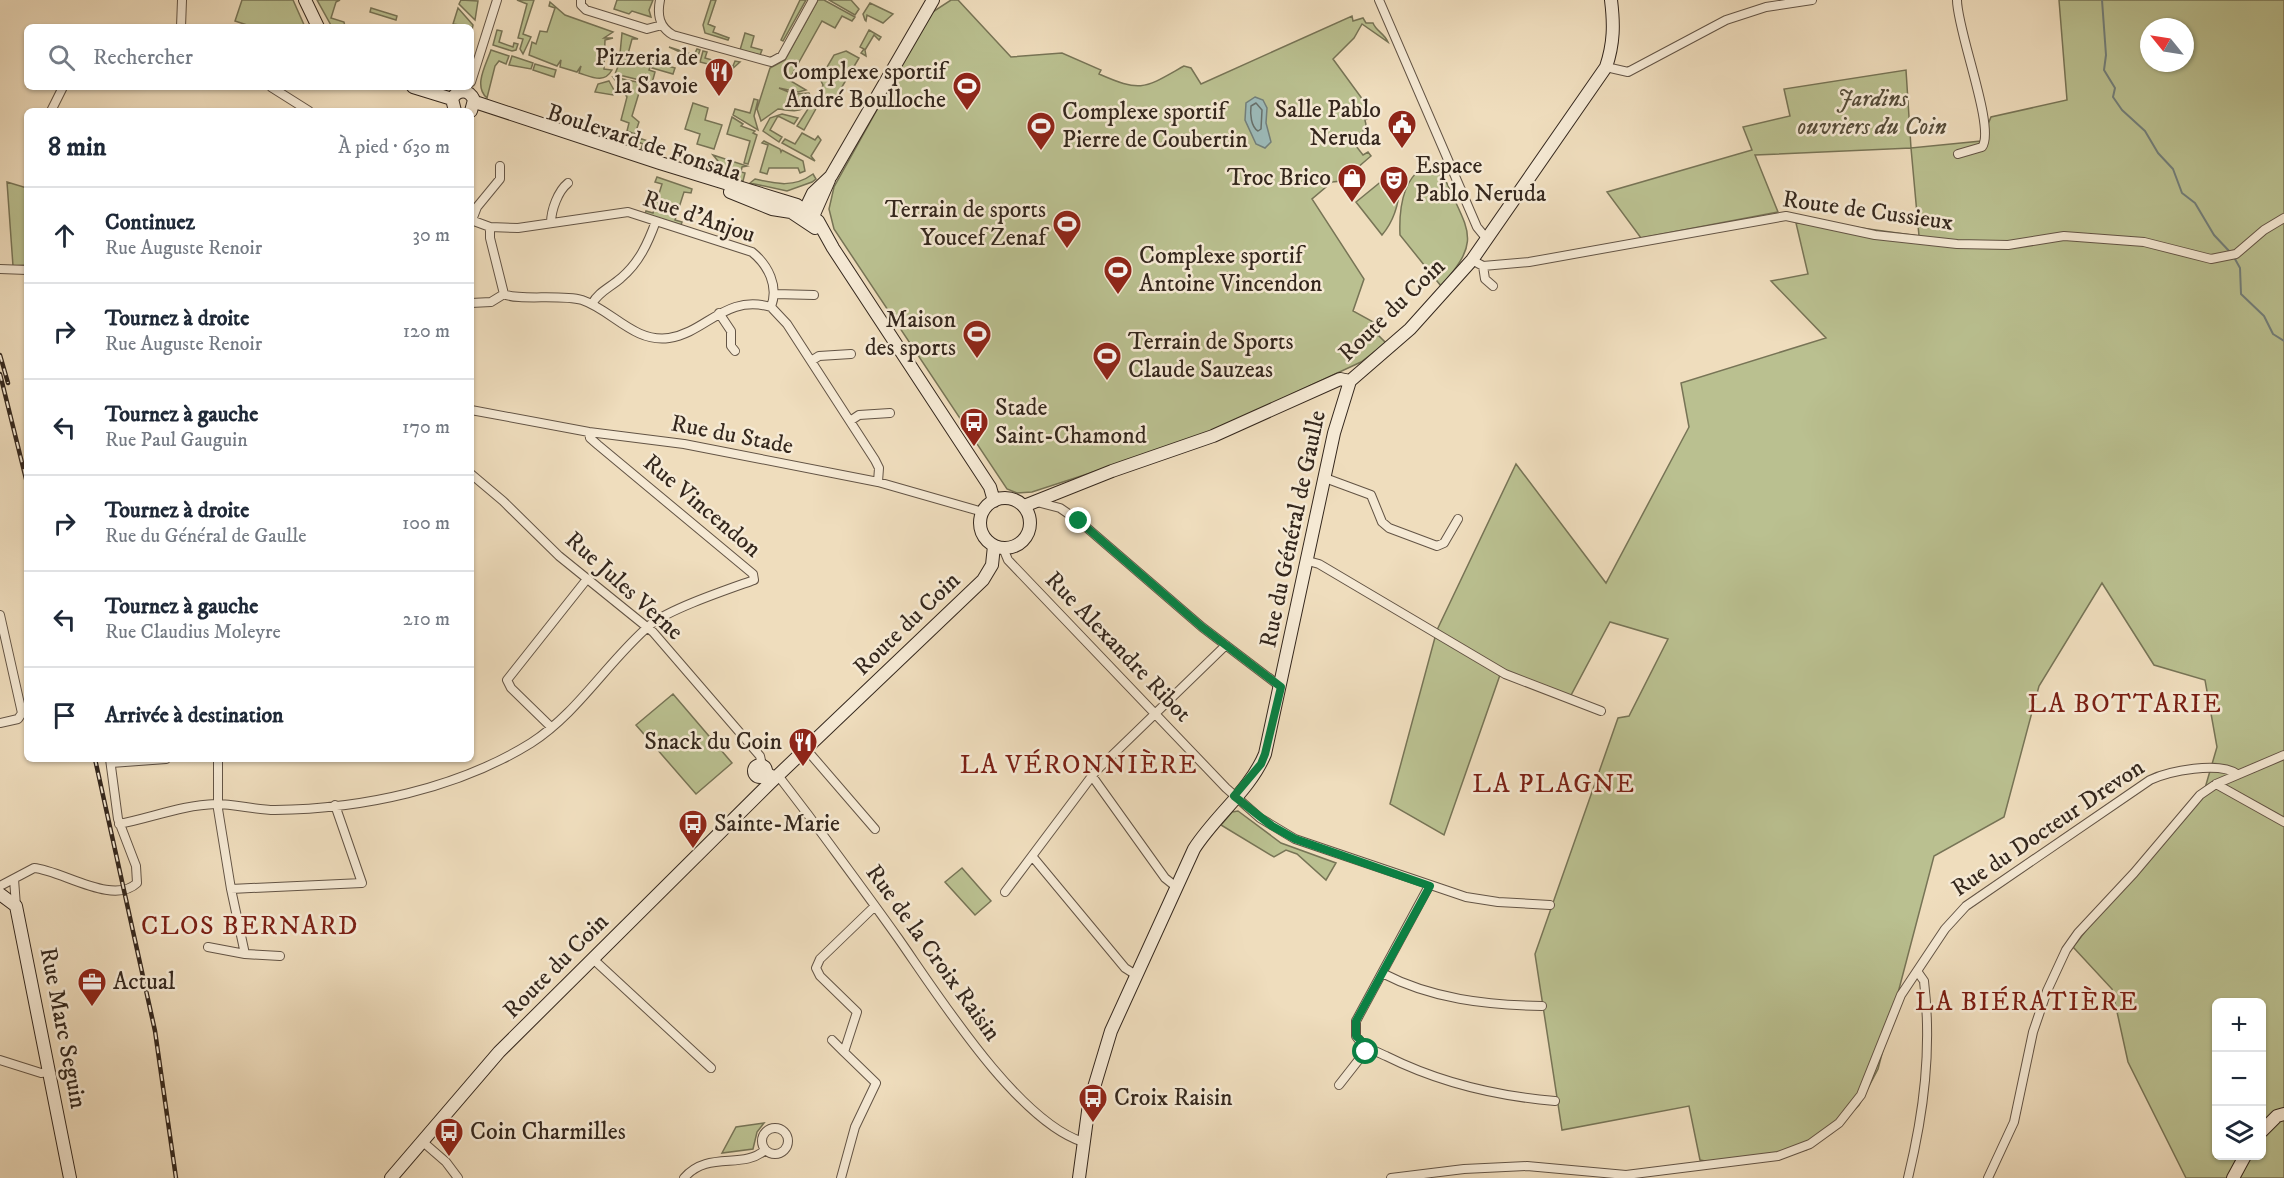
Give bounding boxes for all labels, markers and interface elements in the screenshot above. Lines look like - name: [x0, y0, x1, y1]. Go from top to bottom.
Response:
- north arrow: [2140, 18, 2194, 72]
- search box: [24, 24, 474, 90]
- icon: search: [45, 41, 78, 74]
- place label: Pizzeria de la Savoie: [595, 43, 698, 101]
- text: Rechercher: [93, 44, 193, 71]
- restaurant icon: Pizzeria de la Savoie: [703, 56, 735, 98]
- place label: Complexe sportif André Boulloche: [782, 57, 949, 115]
- sports icon: Complexe sportif André Boulloche: [951, 70, 983, 112]
- park label: Jardins ouvriers du Coin: [1797, 84, 1947, 142]
- place label: Salle Pablo Neruda: [1275, 95, 1382, 153]
- street label: Boulevard de Fonsala: [543, 97, 746, 189]
- place label: Complexe sportif Pierre de Coubertin: [1062, 97, 1248, 155]
- public building icon: Salle Pablo Neruda: [1386, 108, 1418, 150]
- sports icon: Complexe sportif Pierre de Coubertin: [1025, 110, 1057, 152]
- text: 8 min: [48, 131, 106, 164]
- text: À pied · 630 m: [338, 135, 450, 160]
- place label: Espace Pablo Neruda: [1415, 151, 1547, 209]
- shop icon: Troc Brico: [1336, 162, 1368, 204]
- place label: Troc Brico: [1227, 163, 1331, 193]
- theatre icon: Espace Pablo Neruda: [1378, 164, 1410, 206]
- street label: Rue d'Anjou: [639, 184, 759, 250]
- street label: Route de Cussieux: [1781, 184, 1955, 238]
- place label: Terrain de sports Youcef Zenaf: [885, 195, 1049, 253]
- sports icon: Terrain de sports Youcef Zenaf: [1051, 208, 1083, 250]
- text: Continuez: [105, 209, 195, 236]
- icon: ahead: [48, 219, 81, 252]
- text: 30 m: [412, 223, 450, 248]
- text: Rue Auguste Renoir: [105, 236, 262, 261]
- place label: Complexe sportif Antoine Vincendon: [1139, 241, 1323, 299]
- street label: Route du Coin: [1332, 251, 1452, 368]
- sports icon: Complexe sportif Antoine Vincendon: [1102, 254, 1134, 296]
- text: Tournez à droite: [105, 305, 249, 332]
- place label: Maison des sports: [865, 305, 956, 363]
- icon: right: [48, 315, 81, 348]
- sports icon: Maison des sports: [961, 318, 993, 360]
- text: 120 m: [403, 319, 450, 344]
- place label: Terrain de Sports Claude Sauzeas: [1128, 327, 1294, 385]
- text: Rue Auguste Renoir: [105, 332, 262, 357]
- sports icon: Terrain de Sports Claude Sauzeas: [1091, 340, 1123, 382]
- place label: Stade Saint-Chamond: [995, 393, 1147, 451]
- text: Tournez à gauche: [105, 401, 258, 428]
- bus stop icon: Stade Saint-Chamond: [958, 406, 990, 448]
- street label: Rue du Stade: [668, 408, 796, 462]
- street label: Rue du Général de Gaulle: [1253, 408, 1333, 650]
- icon: left: [48, 411, 81, 444]
- text: 170 m: [402, 415, 450, 440]
- text: Rue Paul Gauguin: [105, 428, 248, 453]
- street label: Rue Vincendon: [637, 448, 768, 564]
- text: Tournez à droite: [105, 497, 249, 524]
- icon: right: [48, 507, 81, 540]
- route end: [1065, 507, 1091, 533]
- text: 100 m: [402, 511, 450, 536]
- text: Rue du Général de Gaulle: [105, 524, 307, 549]
- street label: Rue Jules Verne: [559, 525, 689, 647]
- street label: Route du Coin: [847, 565, 967, 682]
- street label: Rue Alexandre Ribot: [1038, 565, 1198, 729]
- text: Tournez à gauche: [105, 593, 258, 620]
- icon: left: [48, 603, 81, 636]
- text: 210 m: [403, 607, 450, 632]
- text: Rue Claudius Moleyre: [105, 620, 281, 645]
- district label: LA BOTTARIE: [2028, 688, 2222, 721]
- icon: arrive: [48, 699, 81, 732]
- text: Arrivée à destination: [105, 702, 284, 729]
- restaurant icon: Snack du Coin: [787, 726, 819, 768]
- place label: Snack du Coin: [644, 727, 782, 757]
- district label: LA VÉRONNIÈRE: [960, 749, 1198, 782]
- street label: Rue du Docteur Drevon: [1946, 752, 2150, 904]
- district label: LA PLAGNE: [1472, 768, 1636, 801]
- bus stop icon: Sainte-Marie: [677, 808, 709, 850]
- place label: Sainte-Marie: [714, 809, 840, 839]
- street label: Rue de la Croix Raisin: [859, 859, 1007, 1047]
- street label: Route du Coin: [497, 907, 615, 1025]
- district label: CLOS BERNARD: [141, 910, 359, 943]
- street label: Rue Marc Seguin: [33, 945, 93, 1112]
- office icon: Actual: [76, 966, 108, 1008]
- place label: Actual: [113, 967, 176, 997]
- district label: LA BIÉRATIÈRE: [1915, 986, 2139, 1019]
- map controls: [2212, 998, 2266, 1160]
- button: +: [2212, 998, 2266, 1052]
- route start: [1352, 1038, 1378, 1064]
- button: −: [2212, 1052, 2266, 1106]
- bus stop icon: Croix Raisin: [1077, 1082, 1109, 1124]
- place label: Croix Raisin: [1114, 1083, 1233, 1113]
- button: layers: [2212, 1106, 2266, 1160]
- bus stop icon: Coin Charmilles: [433, 1116, 465, 1158]
- place label: Coin Charmilles: [470, 1117, 626, 1147]

